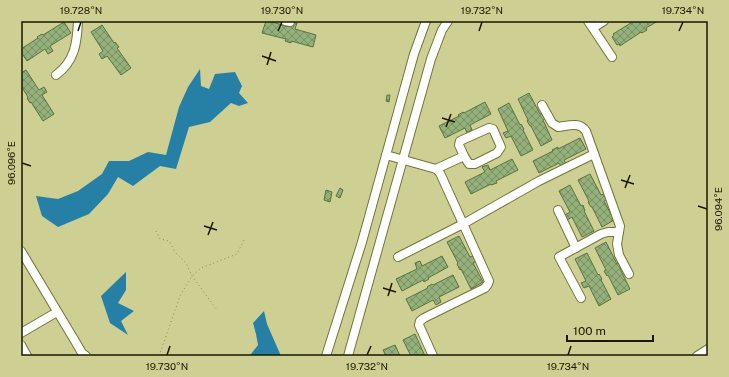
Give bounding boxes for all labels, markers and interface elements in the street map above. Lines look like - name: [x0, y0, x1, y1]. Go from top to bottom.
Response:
- text: 19.728°N: [60, 4, 102, 16]
- text: 19.730°N: [261, 4, 303, 16]
- text: 19.732°N: [461, 4, 503, 16]
- text: 19.734°N: [662, 4, 704, 16]
- text: 96.096°E: [5, 141, 17, 185]
- text: 96.094°E: [712, 187, 724, 231]
- scale bar: [567, 317, 653, 343]
- text: 100 m: [573, 324, 606, 338]
- text: 19.730°N: [146, 360, 188, 372]
- text: 19.732°N: [346, 360, 388, 372]
- text: 19.734°N: [547, 360, 589, 372]

